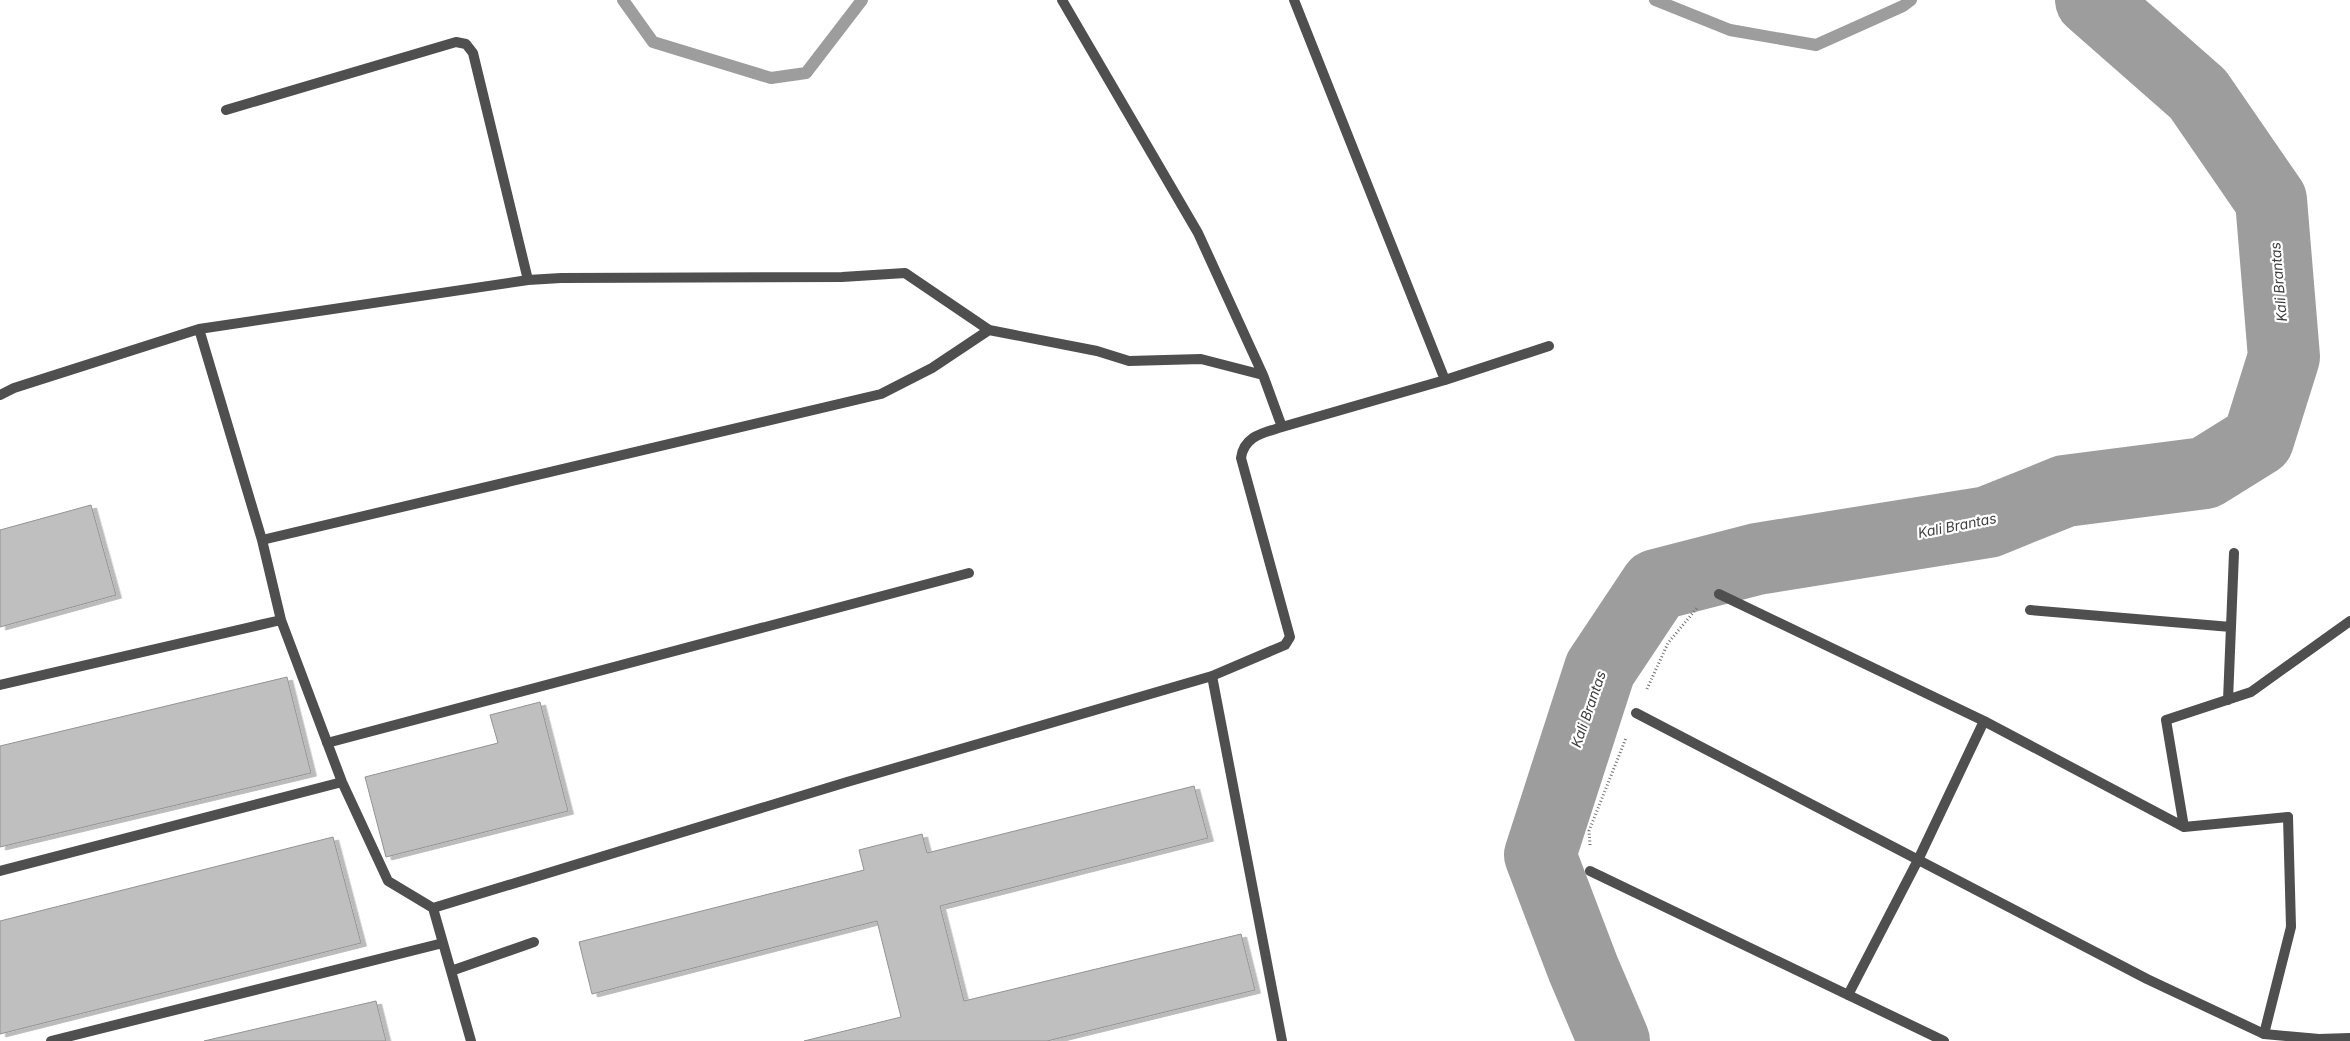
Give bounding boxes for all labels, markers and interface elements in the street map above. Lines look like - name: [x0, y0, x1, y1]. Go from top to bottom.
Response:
- water label: Kali Brantas: [2266, 242, 2290, 322]
- water label: Kali Brantas: [1916, 509, 1998, 541]
- water label: Kali Brantas: [1567, 669, 1609, 749]

